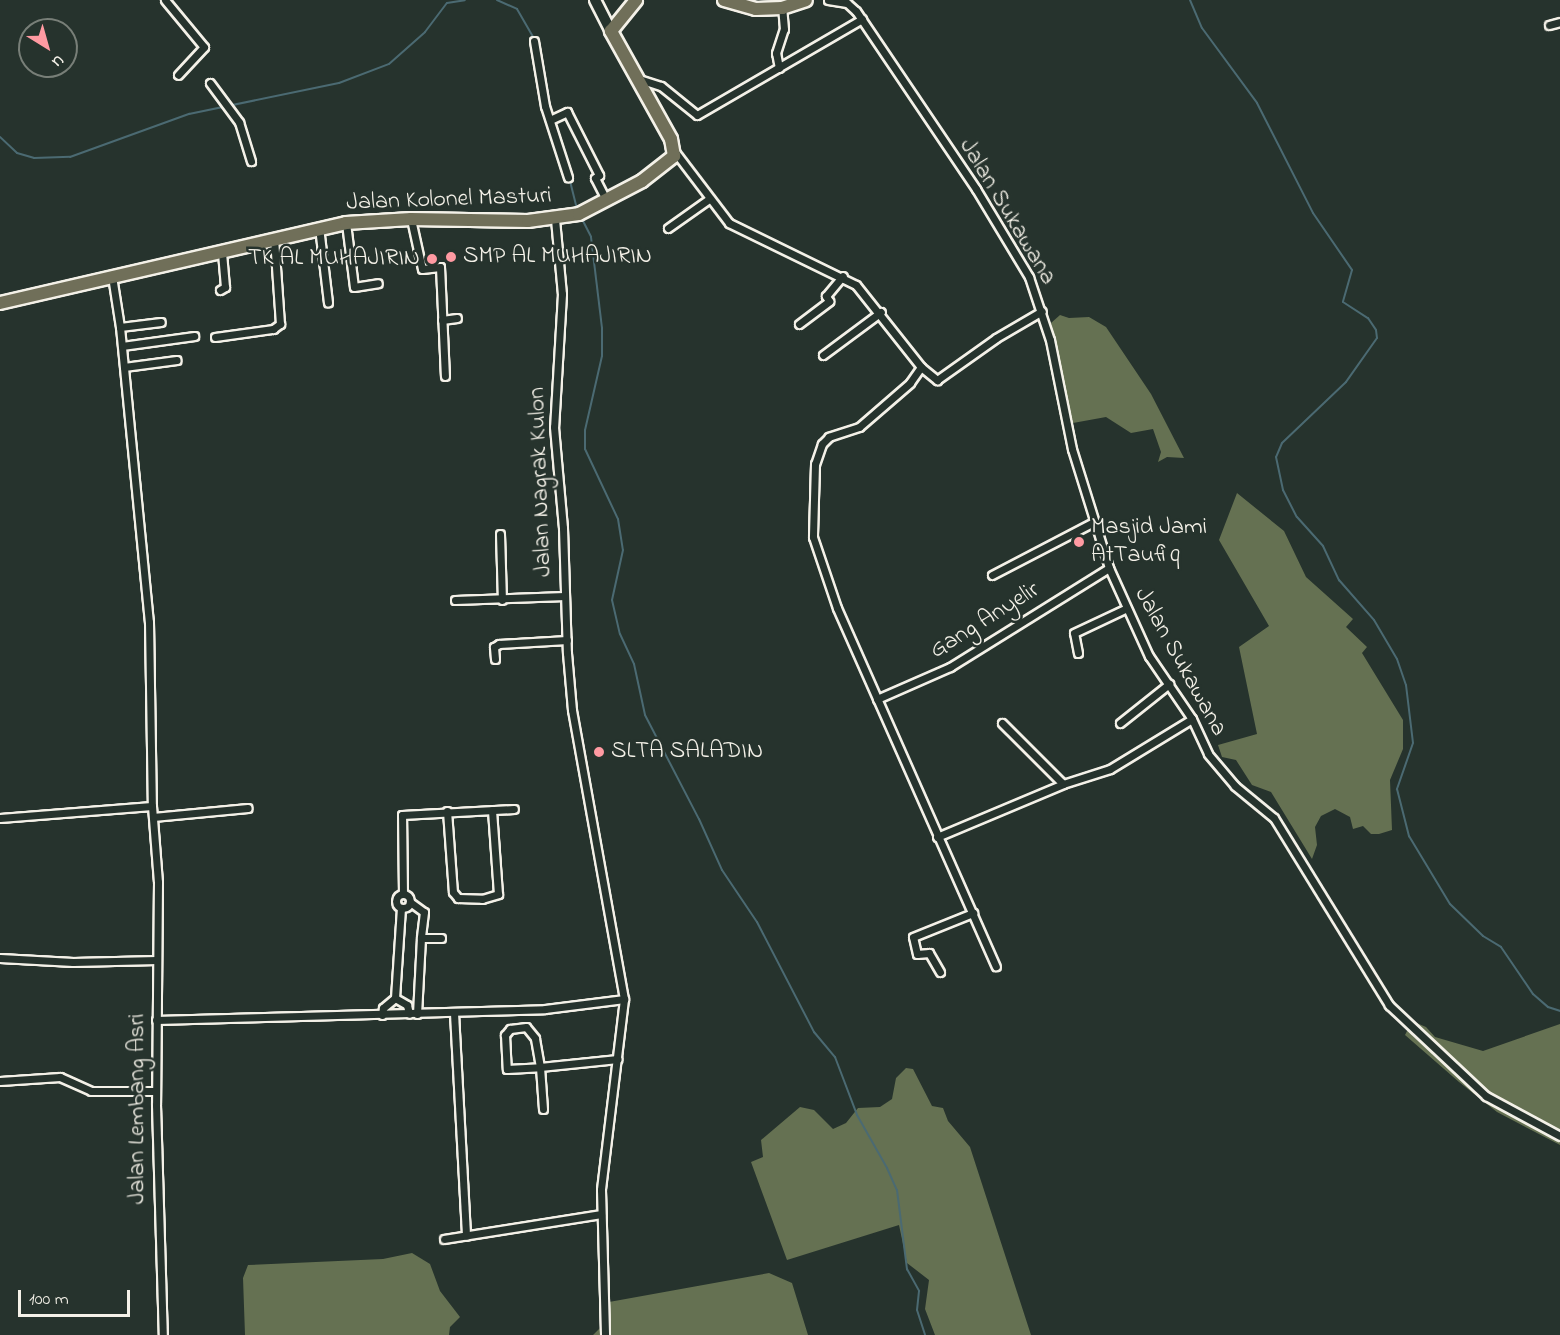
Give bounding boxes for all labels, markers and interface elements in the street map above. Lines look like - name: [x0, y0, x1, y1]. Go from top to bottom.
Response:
- north arrow: [18, 18, 78, 78]
- text: U: [46, 48, 69, 73]
- street label: Jalan Sukawana: [952, 134, 1062, 290]
- street label: Jalan Kolonel Masturi: [346, 182, 552, 218]
- place label: SMP AL MUHAJIRIN: [463, 243, 652, 271]
- place label: TK AL MUHAJIRIN: [248, 245, 420, 273]
- marker: SMP AL MUHAJIRIN: [444, 250, 458, 264]
- marker: TK AL MUHAJIRIN: [425, 252, 439, 266]
- street label: Jalan Nagrak Kulon: [523, 387, 559, 577]
- place label: Masjid Jami AtTaufiq: [1091, 514, 1207, 570]
- marker: Masjid Jami AtTaufiq: [1072, 535, 1086, 549]
- street label: Gang Anyelir: [925, 576, 1045, 666]
- street label: Jalan Sukawana: [1127, 583, 1233, 741]
- place label: SLTA SALADIN: [611, 738, 763, 766]
- marker: SLTA SALADIN: [592, 745, 606, 759]
- street label: Jalan Lembang Asri: [124, 1014, 152, 1204]
- scale bar: [21, 1278, 134, 1316]
- text: 100 m: [29, 1287, 69, 1313]

